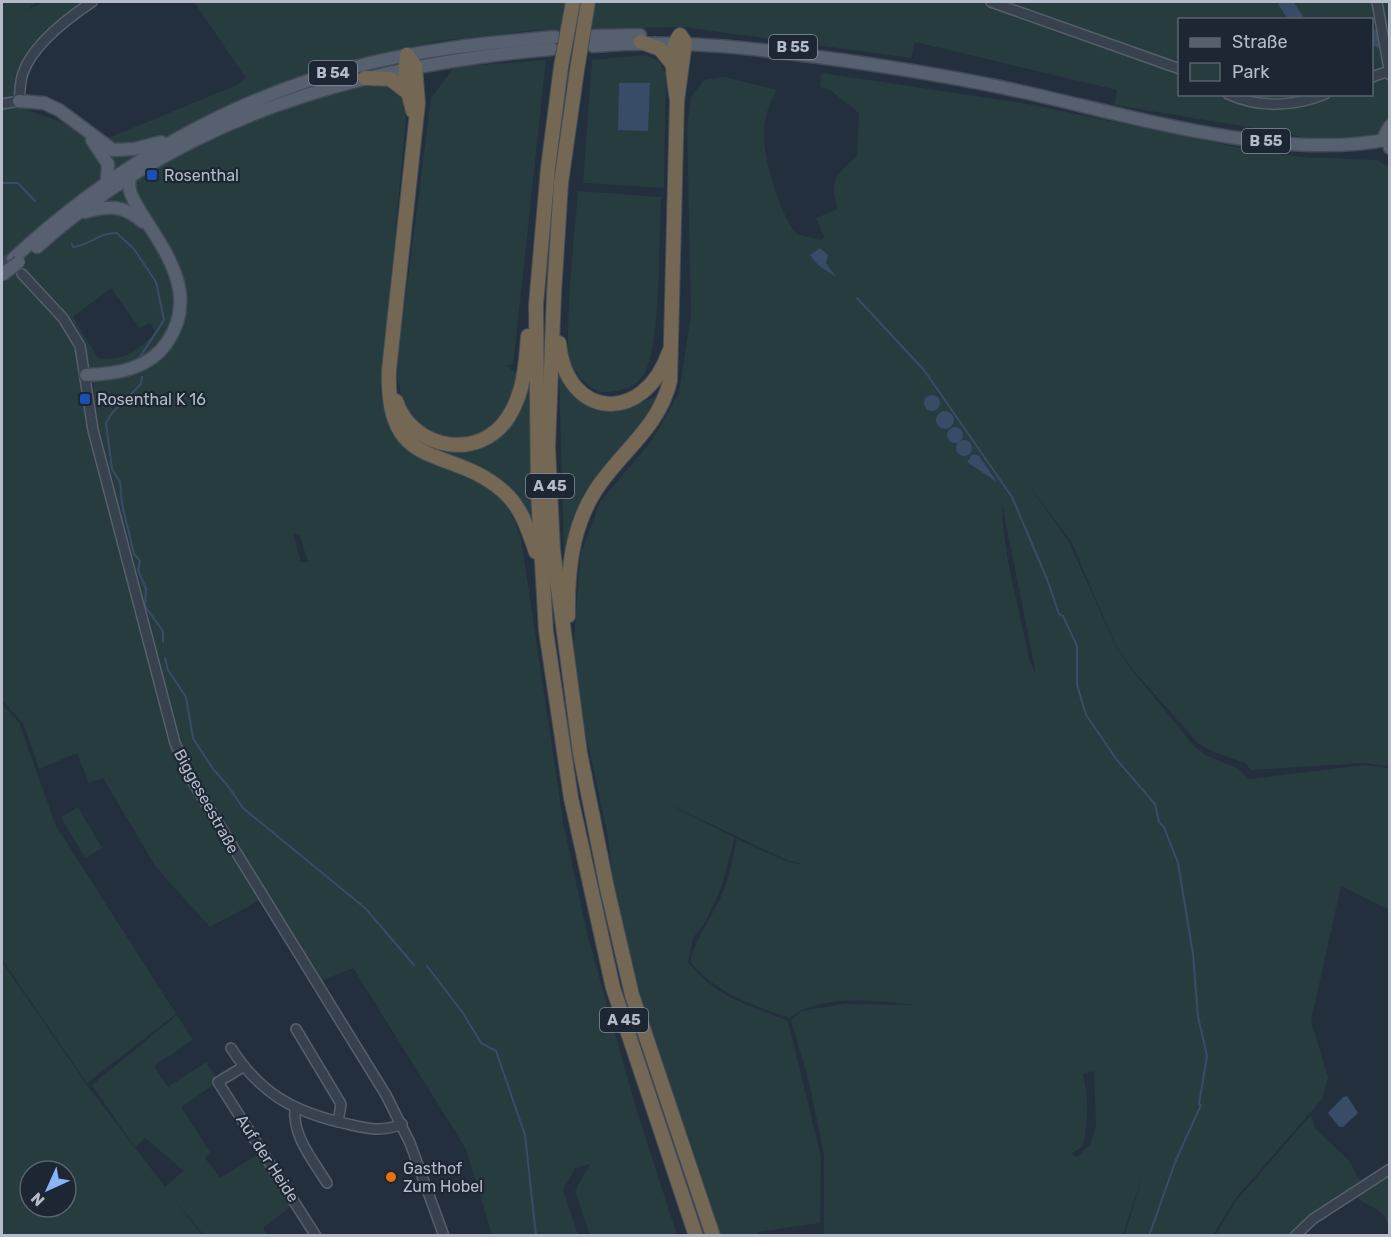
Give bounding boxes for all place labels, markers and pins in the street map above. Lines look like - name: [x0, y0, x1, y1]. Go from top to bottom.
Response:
- place label: Rosenthal: [164, 166, 239, 185]
- marker: Rosenthal: [145, 168, 159, 182]
- place label: Rosenthal K 16: [97, 390, 206, 409]
- marker: Rosenthal K 16: [78, 392, 92, 406]
- place label: Gasthof Zum Hobel: [403, 1159, 483, 1196]
- marker: Gasthof Zum Hobel: [384, 1170, 398, 1184]

